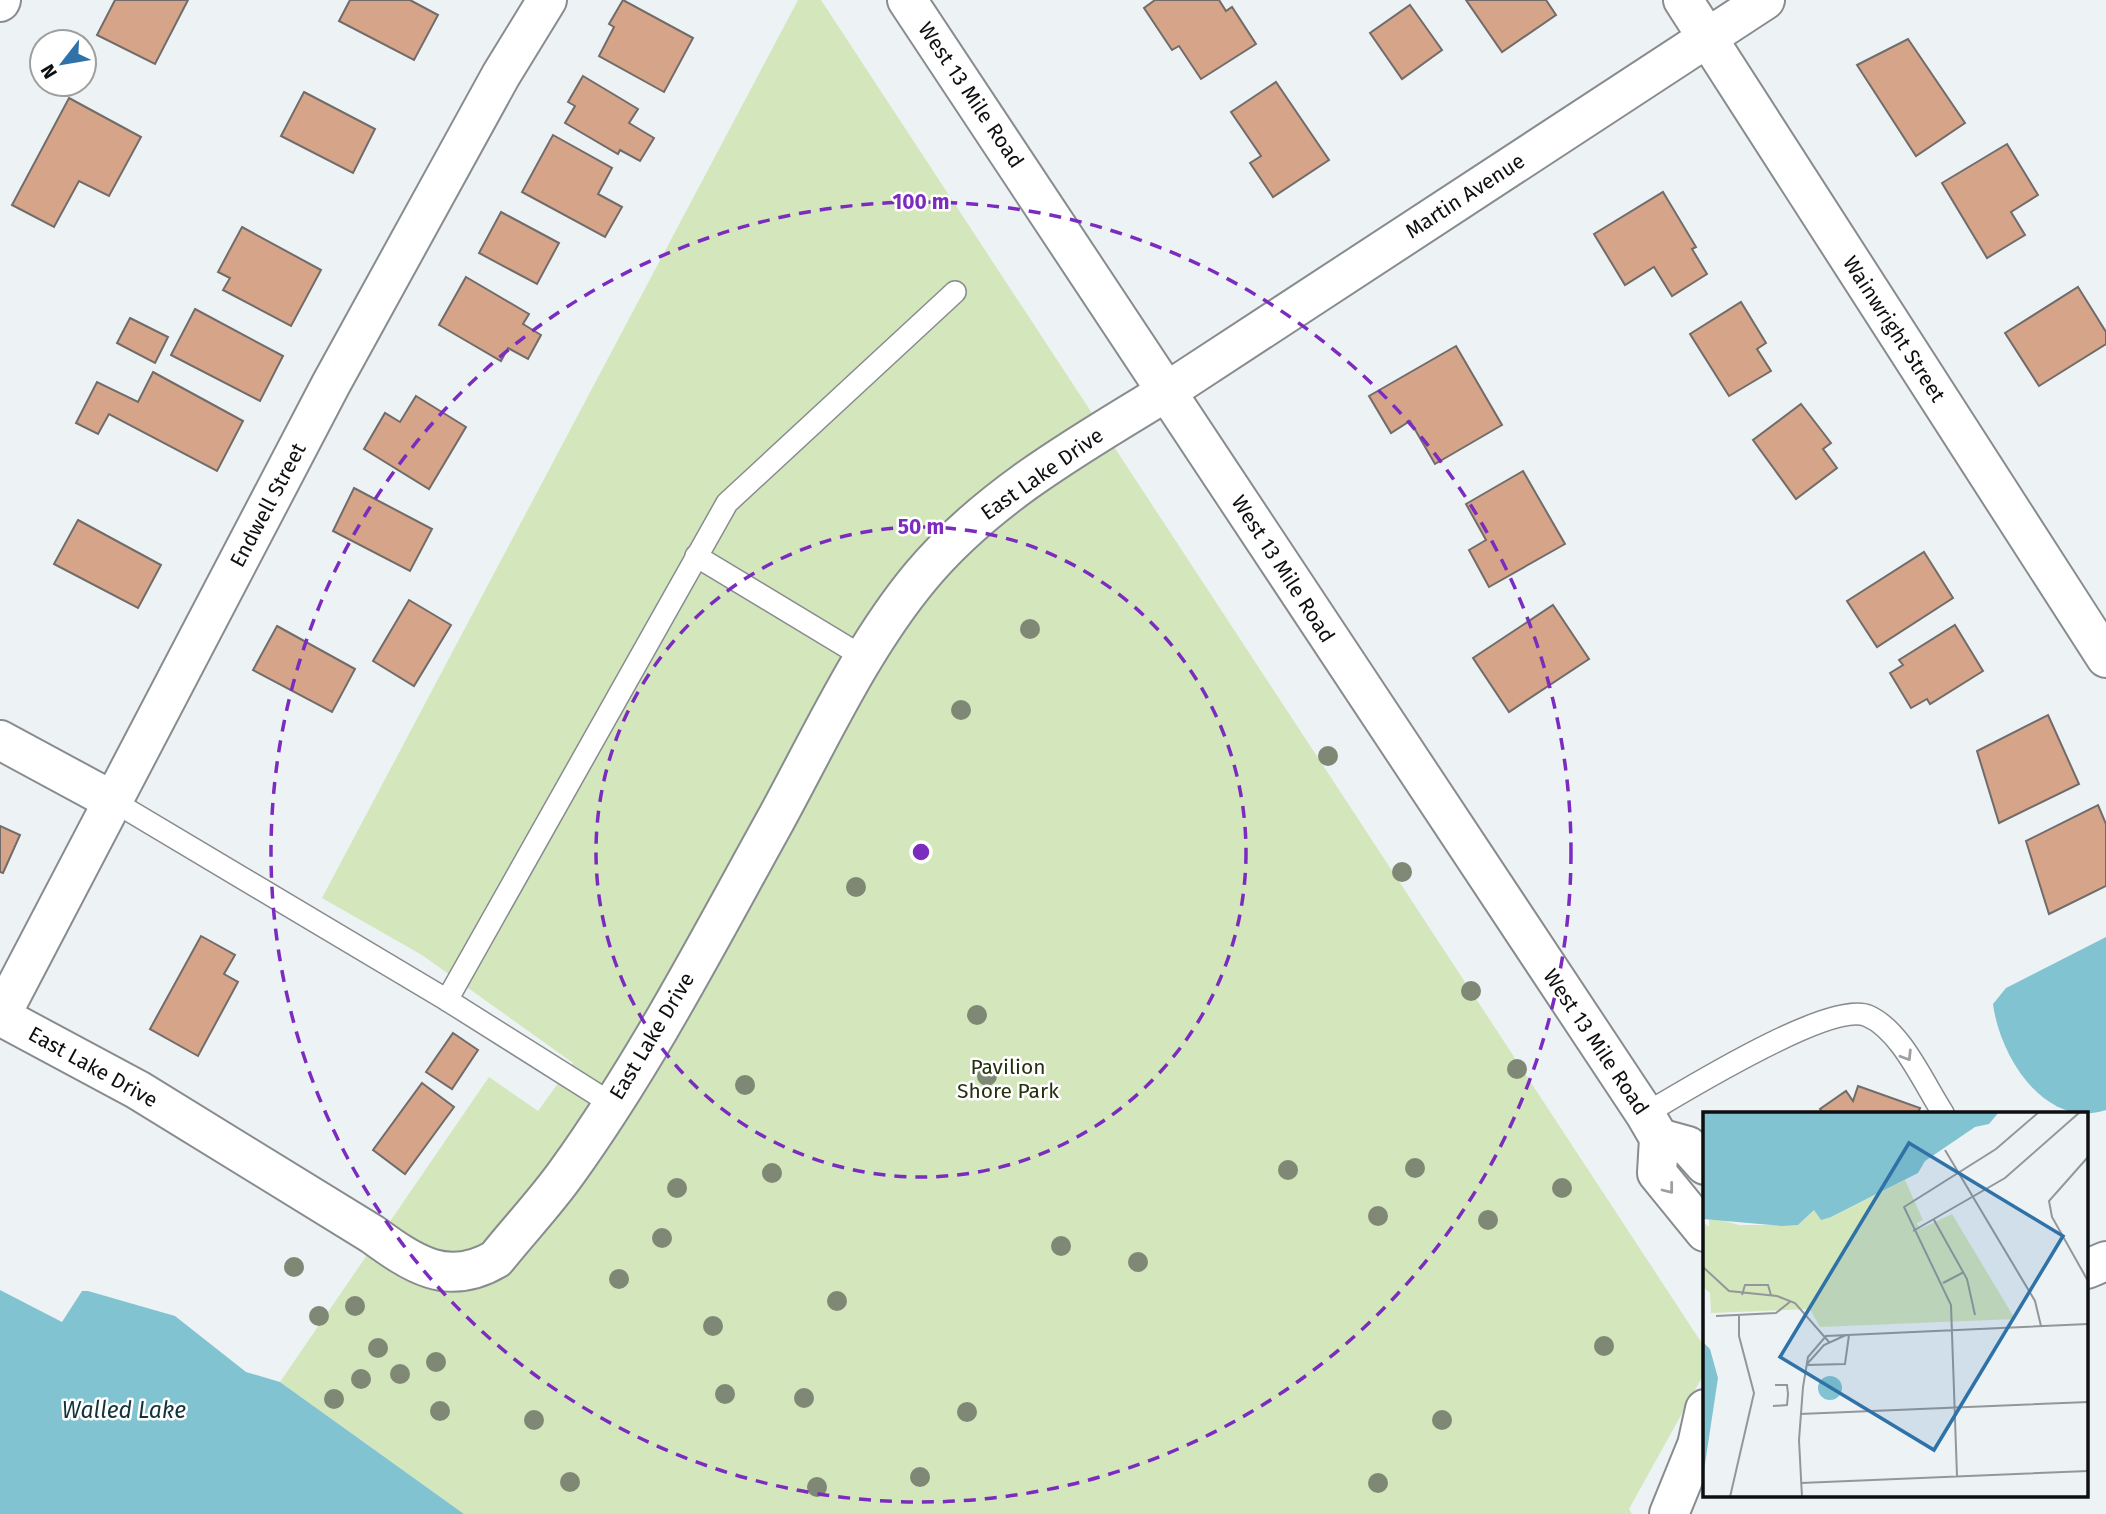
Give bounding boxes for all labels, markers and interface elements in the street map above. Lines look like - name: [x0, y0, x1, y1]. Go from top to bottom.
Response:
- street label: West 13 Mile Road: [913, 17, 1029, 173]
- north arrow: [28, 28, 98, 98]
- text: N: [36, 60, 62, 83]
- street label: Martin Avenue: [1400, 148, 1530, 244]
- text: 100 m: [892, 189, 950, 215]
- street label: Wainwright Street: [1837, 251, 1951, 407]
- street label: East Lake Drive: [976, 422, 1108, 526]
- street label: Endwell Street: [224, 438, 312, 572]
- street label: West 13 Mile Road: [1226, 490, 1340, 648]
- text: 50 m: [898, 514, 944, 540]
- centre of rings: [909, 840, 933, 864]
- street label: West 13 Mile Road: [1538, 964, 1654, 1120]
- street label: East Lake Drive: [604, 968, 700, 1104]
- street label: East Lake Drive: [24, 1021, 162, 1113]
- one-way arrow: [1899, 1049, 1912, 1062]
- park label: Pavilion Shore Park: [957, 1054, 1059, 1104]
- inset map: [1703, 1112, 2088, 1496]
- one-way arrow: [1661, 1182, 1674, 1194]
- water label: Walled Lake: [62, 1396, 186, 1424]

